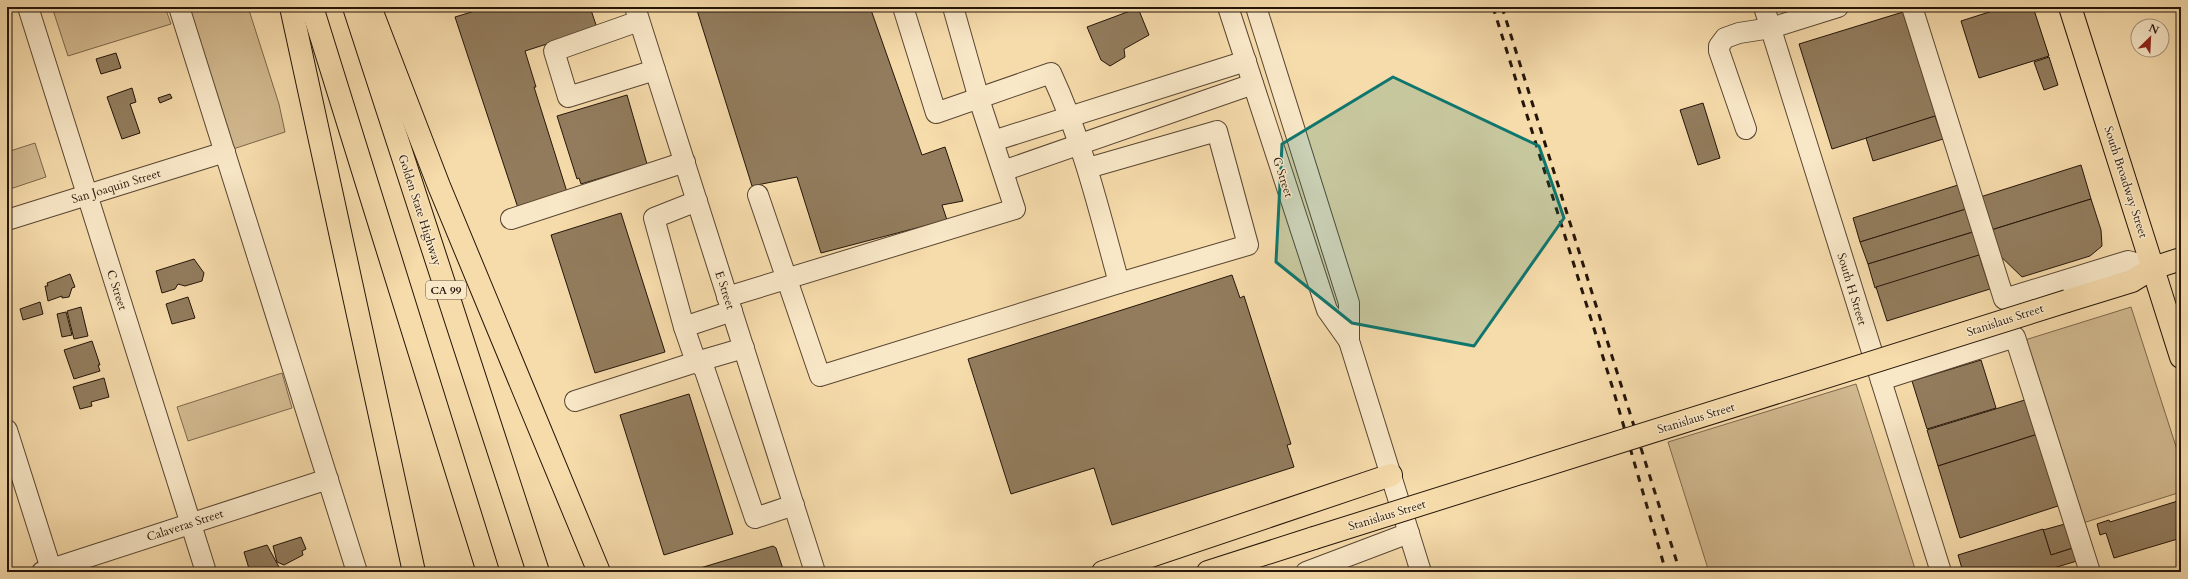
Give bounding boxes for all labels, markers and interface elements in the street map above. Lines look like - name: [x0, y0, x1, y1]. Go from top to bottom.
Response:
- north arrow: [2130, 18, 2170, 58]
- text: N: [2146, 21, 2162, 38]
- street label: South Broadway Street: [2100, 124, 2152, 240]
- street label: Golden State Highway: [394, 152, 446, 268]
- street label: G Street: [1269, 155, 1297, 199]
- street label: San Joaquin Street: [70, 165, 163, 207]
- street label: South H Street: [1833, 251, 1871, 327]
- street label: C Street: [103, 268, 131, 312]
- street label: E Street: [711, 269, 739, 311]
- road number: CA 99: [426, 281, 466, 299]
- street label: Stanislaus Street: [1964, 300, 2046, 340]
- street label: Stanislaus Street: [1655, 399, 1737, 437]
- street label: Stanislaus Street: [1346, 496, 1428, 534]
- street label: Calaveras Street: [145, 505, 226, 545]

